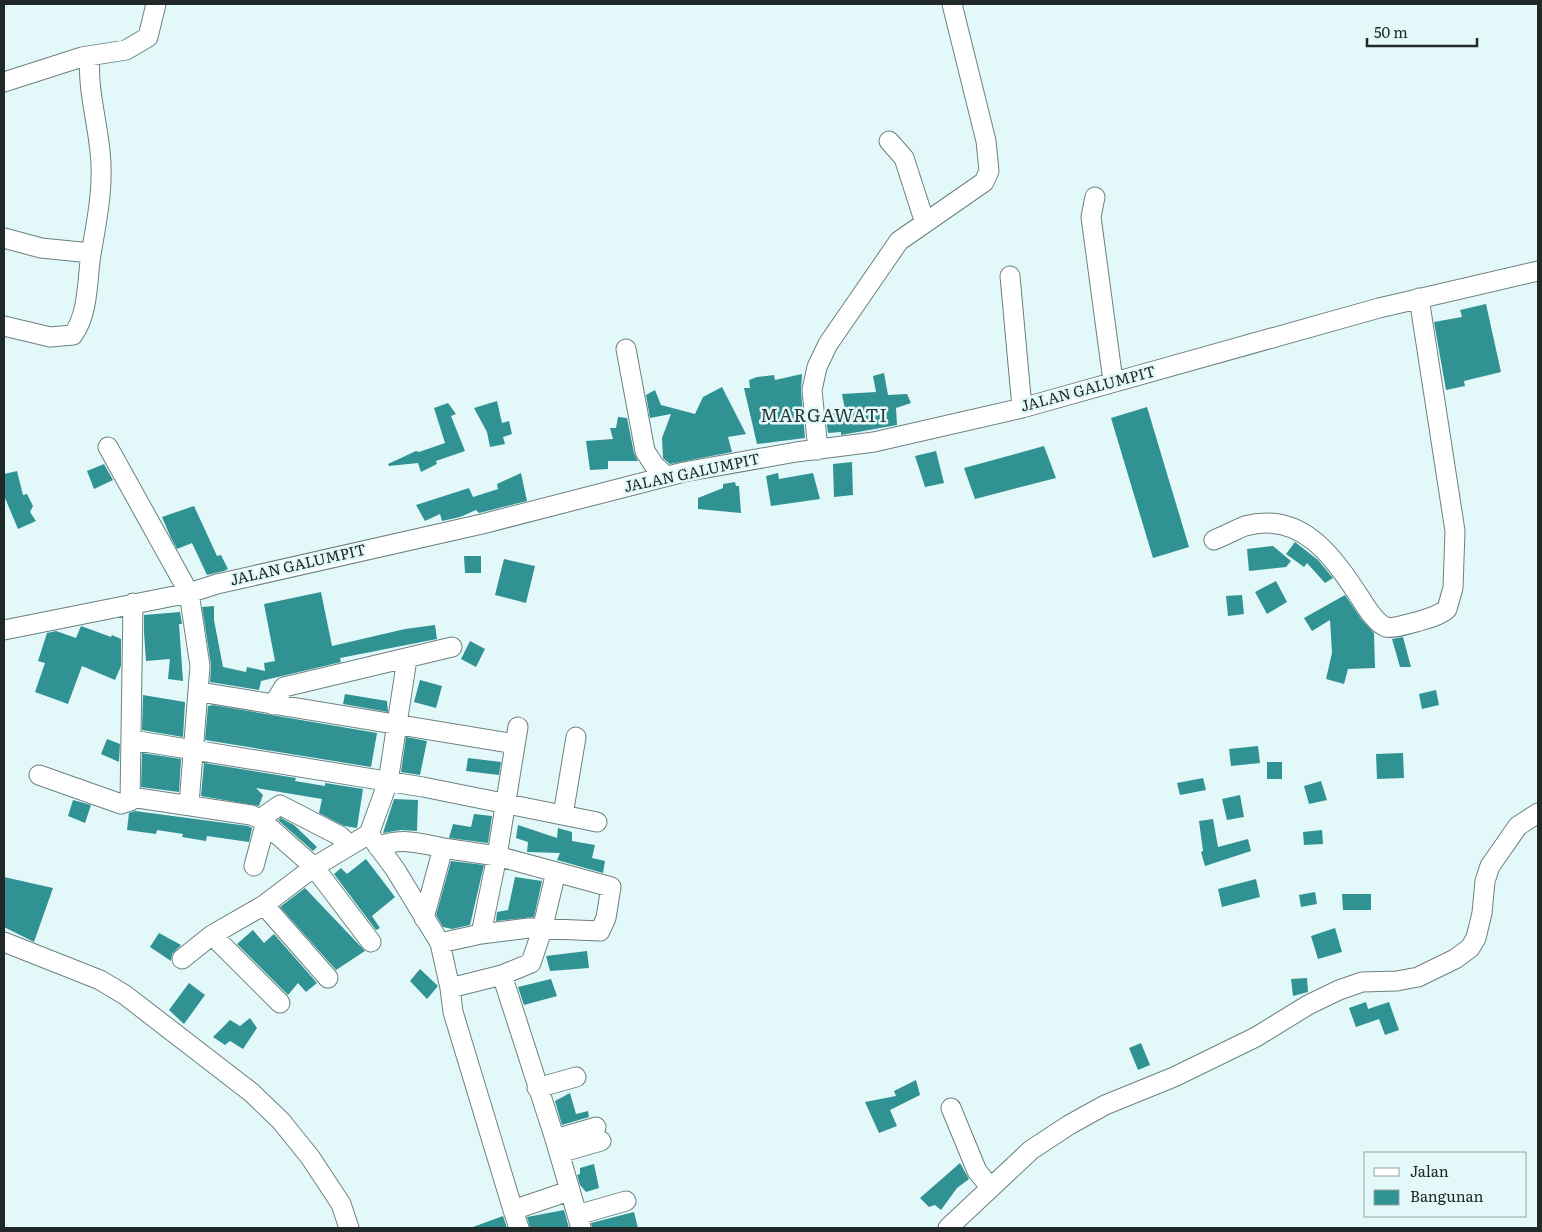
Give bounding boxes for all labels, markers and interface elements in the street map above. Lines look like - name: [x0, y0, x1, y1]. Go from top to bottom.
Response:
- scale bar: [1367, 15, 1477, 47]
- text: 50 m: [1374, 20, 1408, 43]
- street label: JALAN GALUMPIT: [1018, 358, 1158, 417]
- district label: MARGAWATI: [760, 401, 888, 428]
- street label: JALAN GALUMPIT: [621, 446, 762, 497]
- street label: JALAN GALUMPIT: [227, 537, 368, 590]
- legend: [1364, 1152, 1527, 1217]
- text: Jalan: [1410, 1159, 1449, 1182]
- text: Bangunan: [1410, 1184, 1484, 1207]

